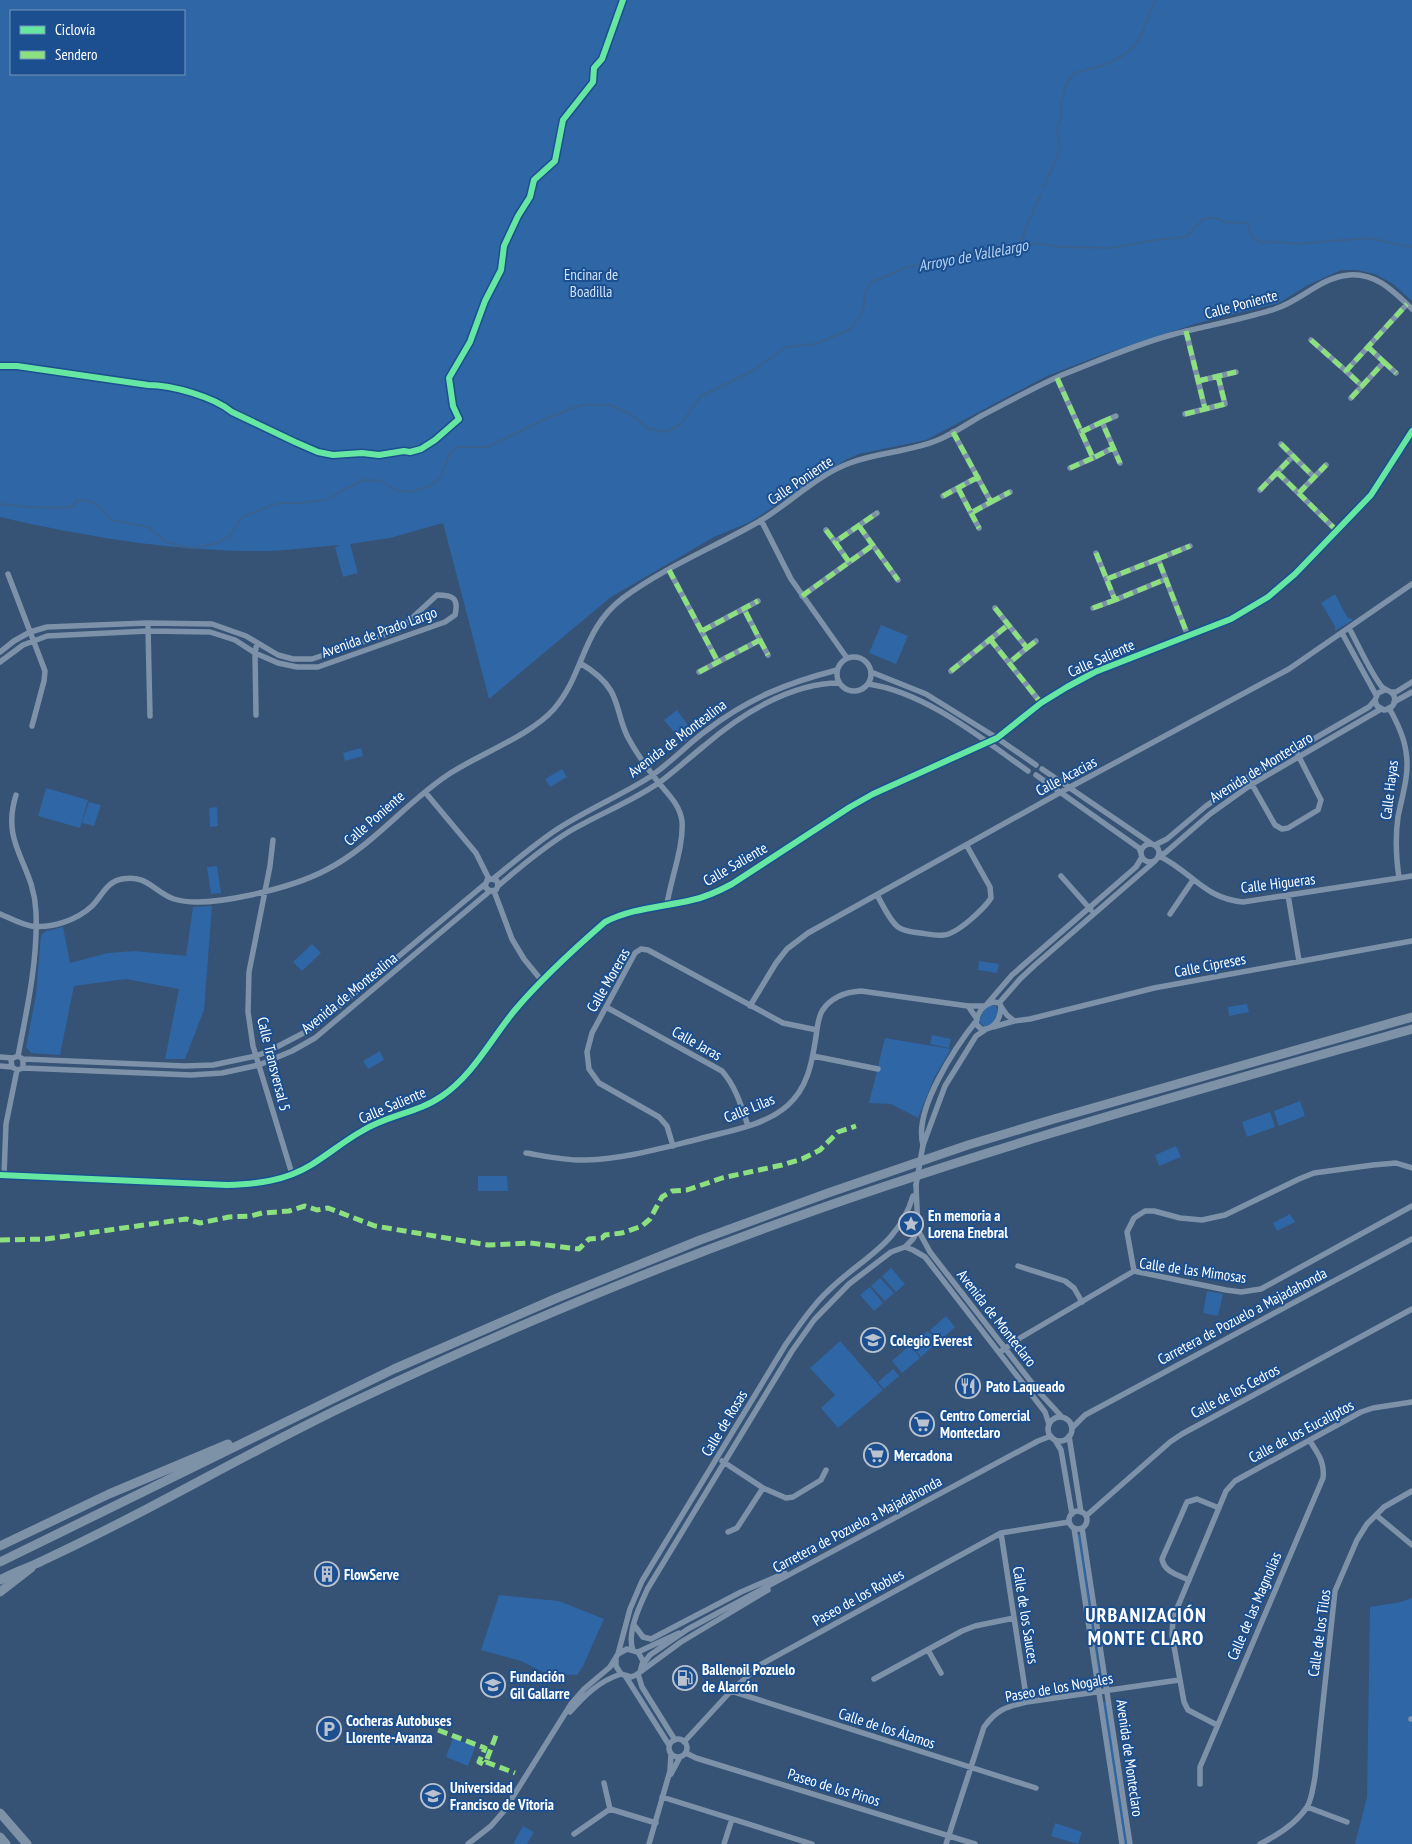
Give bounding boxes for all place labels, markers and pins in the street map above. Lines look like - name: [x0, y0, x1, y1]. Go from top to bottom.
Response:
- place label: En memoria a Lorena Enebral: [928, 1206, 1008, 1242]
- place icon: En memoria a Lorena Enebral: [898, 1211, 924, 1237]
- school or university icon: Colegio Everest: [860, 1327, 886, 1353]
- place label: Colegio Everest: [890, 1331, 973, 1350]
- restaurant icon: Pato Laqueado: [955, 1373, 981, 1399]
- place label: Pato Laqueado: [986, 1377, 1065, 1396]
- place label: Centro Comercial Monteclaro: [940, 1406, 1031, 1442]
- supermarket icon: Centro Comercial Monteclaro: [909, 1411, 935, 1437]
- supermarket icon: Mercadona: [863, 1442, 889, 1468]
- place label: Mercadona: [894, 1446, 953, 1465]
- building icon: FlowServe: [314, 1561, 340, 1587]
- place label: FlowServe: [344, 1565, 399, 1584]
- place label: Ballenoil Pozuelo de Alarcón: [702, 1660, 796, 1696]
- fuel station icon: Ballenoil Pozuelo de Alarcón: [672, 1665, 698, 1691]
- place label: Fundación Gil Gallarre: [510, 1667, 570, 1703]
- school or university icon: Fundación Gil Gallarre: [480, 1672, 506, 1698]
- place label: Cocheras Autobuses Llorente-Avanza: [346, 1711, 451, 1747]
- parking icon: Cocheras Autobuses Llorente-Avanza: [316, 1716, 342, 1742]
- place label: Universidad Francisco de Vitoria: [450, 1778, 554, 1814]
- school or university icon: Universidad Francisco de Vitoria: [420, 1783, 446, 1809]

